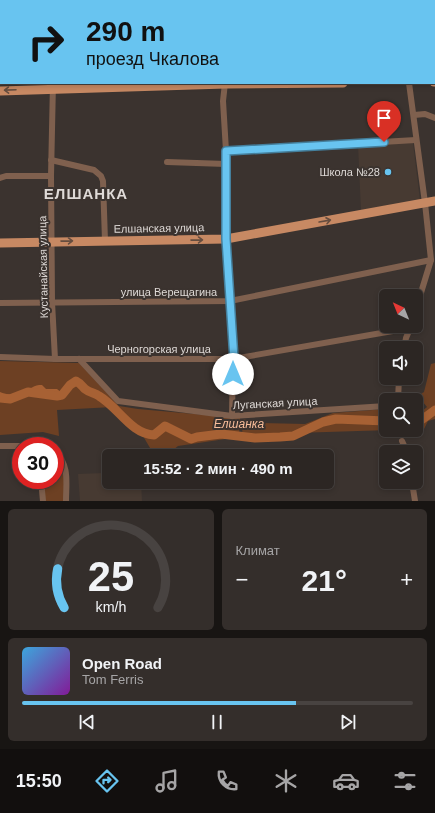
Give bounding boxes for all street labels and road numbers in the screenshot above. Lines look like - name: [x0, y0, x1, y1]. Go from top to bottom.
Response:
- street label: Кустанайская улица: [36, 215, 50, 318]
- street label: Елшанская улица: [114, 221, 205, 235]
- street label: улица Верещагина: [121, 286, 218, 298]
- street label: Черногорская улица: [107, 343, 212, 355]
- street label: Луганская улица: [232, 395, 318, 411]

